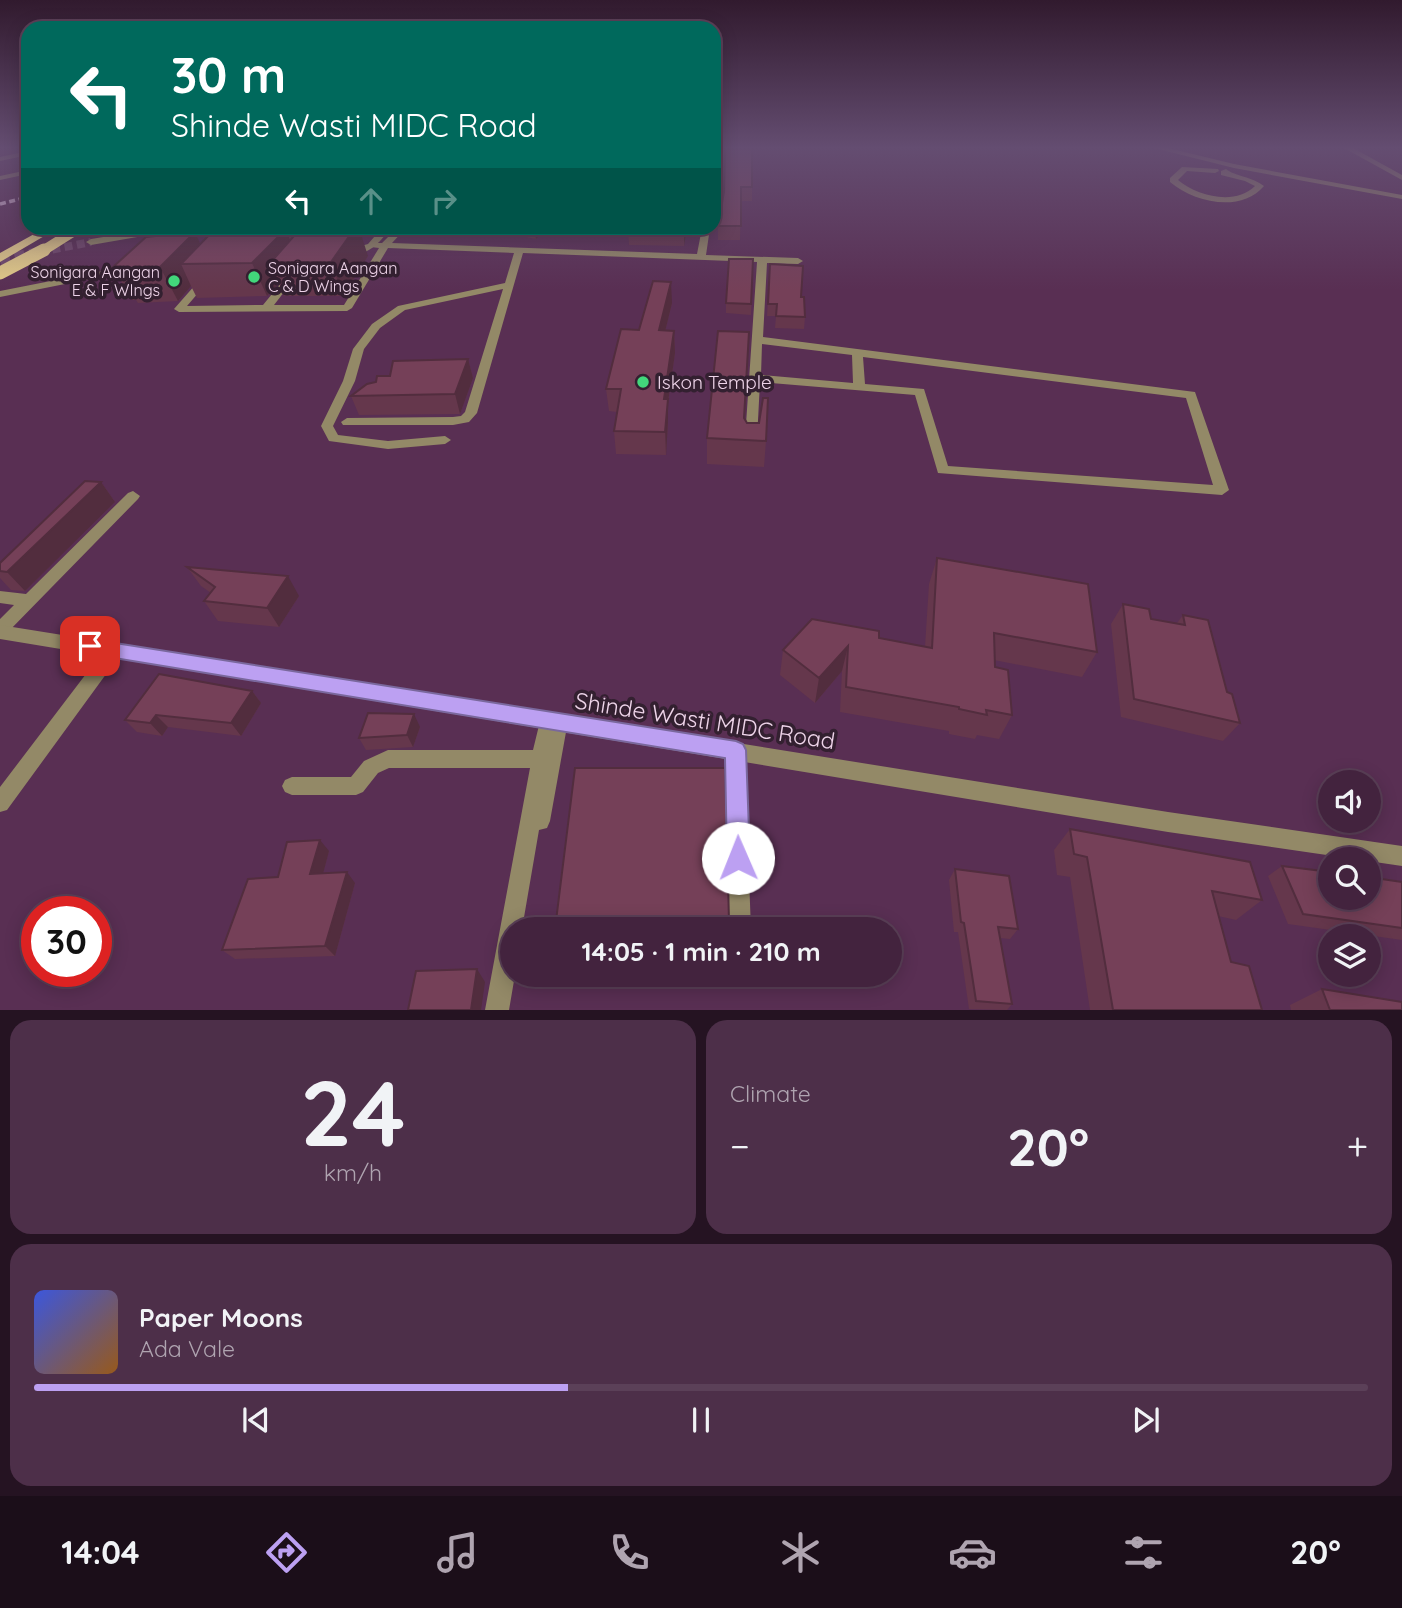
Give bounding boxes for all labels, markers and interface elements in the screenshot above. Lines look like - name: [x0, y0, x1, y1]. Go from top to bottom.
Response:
- text: 30 m: [171, 44, 286, 105]
- icon: left: [56, 49, 147, 140]
- text: Shinde Wasti MIDC Road: [171, 105, 537, 145]
- icon: left: [279, 182, 317, 220]
- icon: ahead: [352, 182, 390, 220]
- icon: right: [425, 182, 463, 220]
- place label: Sonigara Aangan C & D Wings: [268, 258, 397, 296]
- place label: Sonigara Aangan E & F WIngs: [31, 262, 160, 300]
- marker: Sonigara Aangan C & D Wings: [246, 269, 262, 285]
- marker: Sonigara Aangan E & F WIngs: [166, 273, 182, 289]
- place label: Iskon Temple: [657, 370, 772, 394]
- marker: Iskon Temple: [635, 374, 651, 390]
- pin: [60, 616, 120, 676]
- icon: arrive: [71, 627, 109, 665]
- street label: Shinde Wasti MIDC Road: [573, 686, 837, 755]
- map controls: [1318, 770, 1381, 987]
- button: sound: [1318, 770, 1381, 833]
- position arrow: [701, 821, 775, 895]
- button: search: [1318, 847, 1381, 910]
- speed limit sign: 30: [21, 896, 112, 987]
- button: layers: [1318, 924, 1381, 987]
- text: 14:05 · 1 min · 210 m: [581, 935, 821, 968]
- text: 24: [300, 1055, 406, 1169]
- text: Climate: [730, 1079, 811, 1108]
- text: 20°: [1007, 1114, 1089, 1179]
- text: −: [730, 1122, 750, 1170]
- text: +: [1347, 1122, 1368, 1170]
- text: km/h: [324, 1158, 382, 1187]
- text: Paper Moons: [139, 1301, 303, 1334]
- text: Ada Vale: [139, 1334, 235, 1363]
- icon: previous: [237, 1401, 275, 1439]
- icon: pause: [682, 1401, 720, 1439]
- icon: next: [1127, 1401, 1165, 1439]
- icon: directions: [262, 1528, 311, 1577]
- icon: music: [433, 1528, 482, 1577]
- icon: phone: [605, 1528, 654, 1577]
- icon: climate: [776, 1528, 825, 1577]
- icon: car: [948, 1528, 997, 1577]
- icon: filters: [1119, 1528, 1168, 1577]
- text: 14:04: [61, 1532, 140, 1572]
- text: 20°: [1290, 1532, 1341, 1572]

